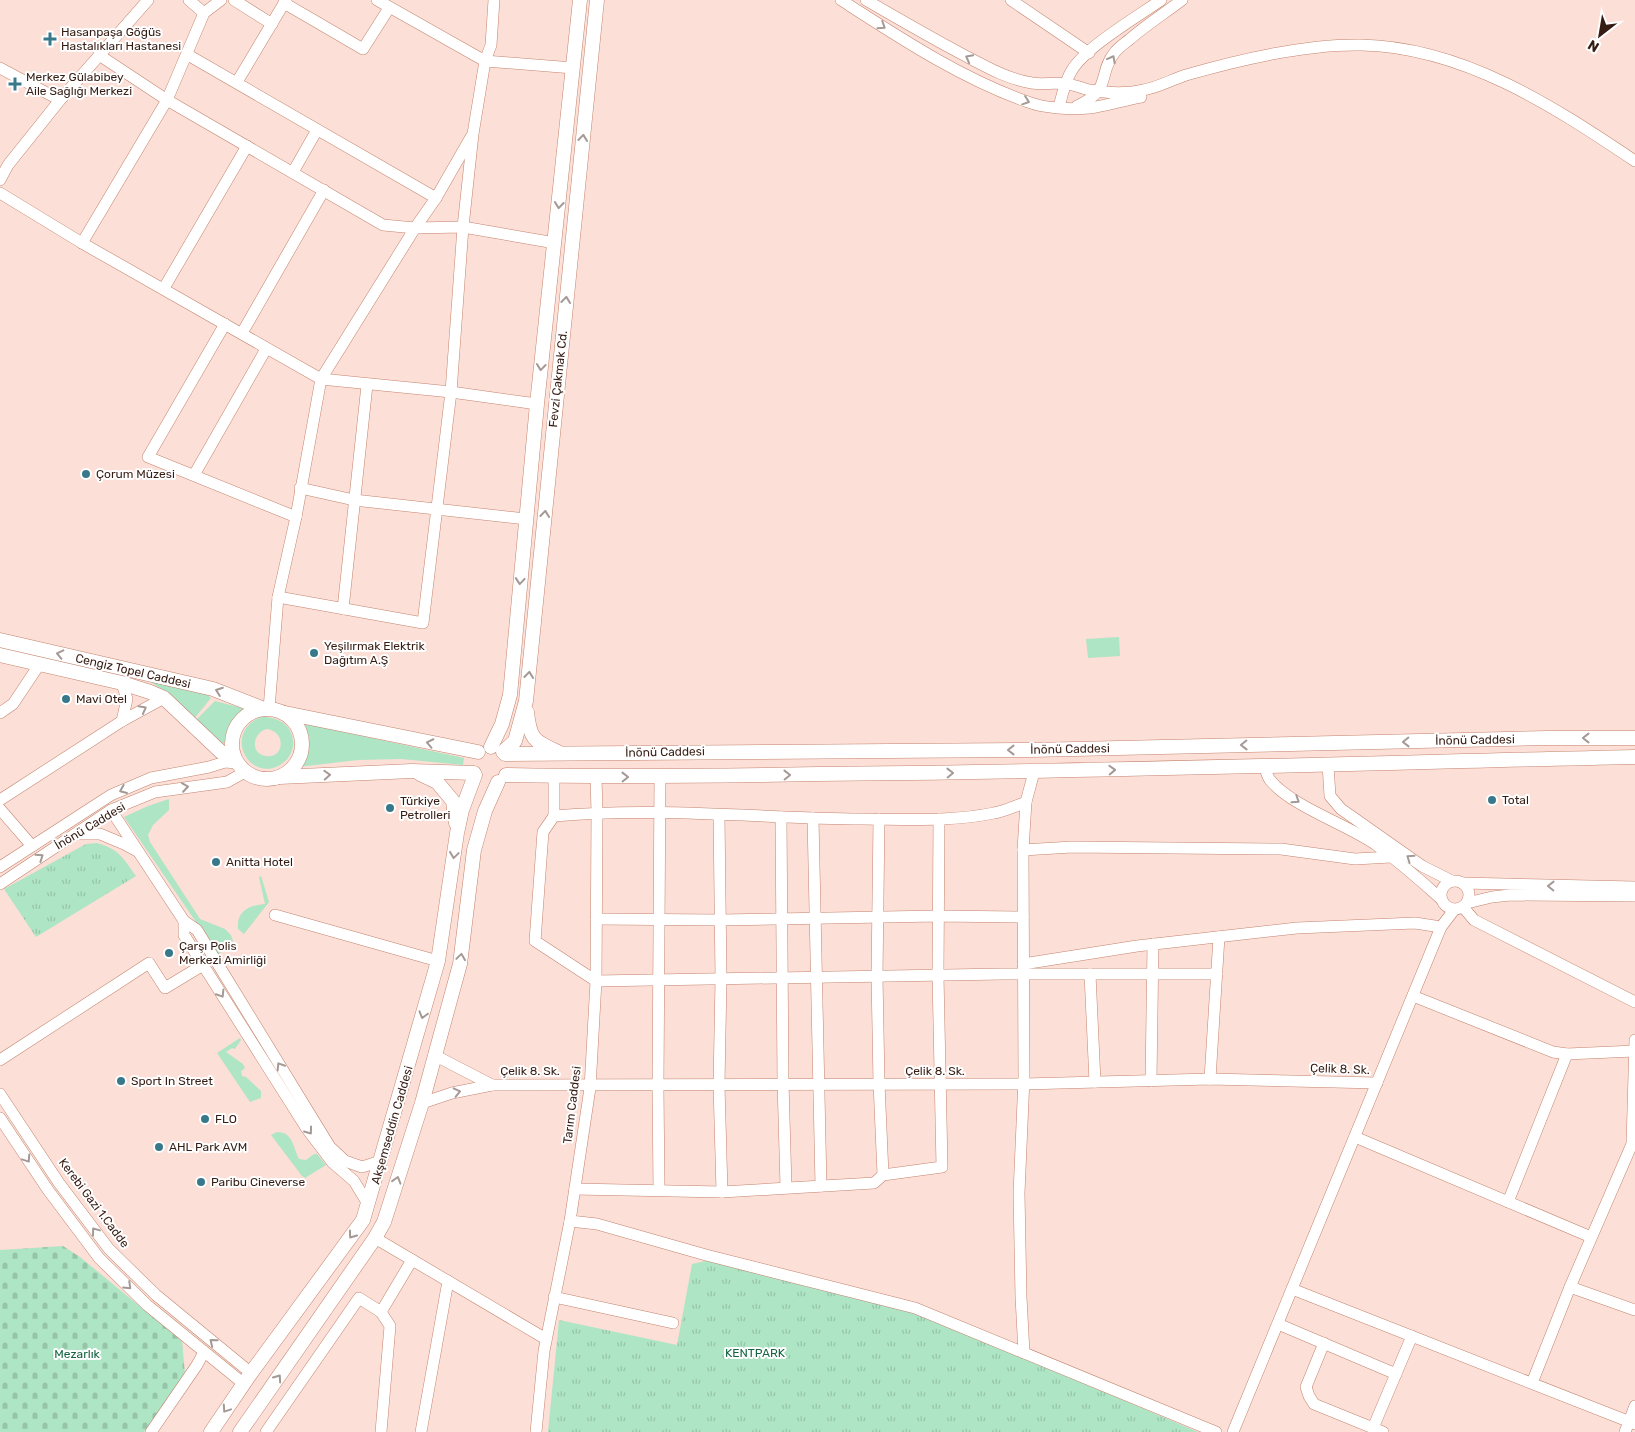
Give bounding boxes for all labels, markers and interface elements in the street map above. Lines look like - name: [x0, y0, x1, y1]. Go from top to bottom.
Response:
- north arrow: [1575, 10, 1625, 60]
- one-way arrow: [877, 20, 886, 30]
- place label: Hasanpaşa Göğüs Hastalıkları Hastanesi: [61, 25, 181, 53]
- marker: Hasanpaşa Göğüs Hastalıkları Hastanesi: [43, 32, 57, 46]
- text: N: [1585, 36, 1602, 56]
- one-way arrow: [966, 54, 975, 64]
- one-way arrow: [1106, 55, 1116, 64]
- place label: Merkez Gülabibey Aile Sağlığı Merkezi: [26, 70, 132, 98]
- marker: Merkez Gülabibey Aile Sağlığı Merkezi: [8, 77, 22, 91]
- one-way arrow: [1022, 95, 1030, 105]
- one-way arrow: [577, 134, 588, 142]
- one-way arrow: [554, 201, 565, 209]
- one-way arrow: [561, 295, 572, 303]
- street label: Fevzi Çakmak Cd.: [546, 330, 570, 428]
- one-way arrow: [536, 363, 547, 371]
- place label: Çorum Müzesi: [96, 467, 175, 481]
- marker: Çorum Müzesi: [80, 468, 92, 480]
- one-way arrow: [539, 509, 550, 517]
- one-way arrow: [515, 577, 526, 585]
- place label: Yeşilırmak Elektrik Dağıtım A.Ş: [324, 639, 425, 667]
- marker: Yeşilırmak Elektrik Dağıtım A.Ş: [308, 647, 320, 659]
- one-way arrow: [56, 649, 65, 660]
- street label: Cengiz Topel Caddesi: [74, 651, 192, 691]
- one-way arrow: [523, 671, 534, 679]
- one-way arrow: [215, 687, 223, 697]
- place label: Mavi Otel: [76, 692, 127, 706]
- marker: Mavi Otel: [60, 693, 72, 705]
- one-way arrow: [138, 706, 147, 716]
- street label: İnönü Caddesi: [1435, 732, 1515, 748]
- one-way arrow: [1582, 733, 1590, 743]
- one-way arrow: [1402, 736, 1410, 747]
- one-way arrow: [425, 738, 434, 749]
- one-way arrow: [1240, 740, 1248, 750]
- street label: İnönü Caddesi: [1030, 741, 1110, 757]
- street label: İnönü Caddesi: [625, 744, 705, 760]
- one-way arrow: [1007, 745, 1015, 755]
- one-way arrow: [1108, 765, 1116, 775]
- one-way arrow: [946, 768, 954, 778]
- one-way arrow: [323, 770, 331, 781]
- one-way arrow: [784, 770, 791, 780]
- one-way arrow: [621, 771, 629, 782]
- one-way arrow: [181, 782, 189, 793]
- one-way arrow: [119, 784, 128, 795]
- place label: Total: [1502, 793, 1529, 807]
- place label: Türkiye Petrolleri: [400, 794, 450, 822]
- one-way arrow: [1291, 794, 1300, 803]
- marker: Total: [1486, 794, 1498, 806]
- street label: İnönü Caddesi: [52, 799, 128, 852]
- marker: Türkiye Petrolleri: [384, 802, 396, 814]
- one-way arrow: [449, 852, 460, 860]
- one-way arrow: [35, 854, 44, 863]
- place label: Anitta Hotel: [226, 855, 293, 869]
- one-way arrow: [1406, 855, 1416, 864]
- marker: Anitta Hotel: [210, 856, 222, 868]
- one-way arrow: [1547, 881, 1555, 891]
- place label: Çarşı Polis Merkezi Amirliği: [179, 939, 266, 967]
- marker: Çarşı Polis Merkezi Amirliği: [163, 947, 175, 959]
- one-way arrow: [455, 952, 466, 960]
- one-way arrow: [215, 989, 225, 998]
- one-way arrow: [419, 1010, 429, 1018]
- street label: Çelik 8. Sk.: [1310, 1061, 1370, 1077]
- one-way arrow: [277, 1062, 286, 1072]
- street label: Akşemseddin Caddesi: [368, 1064, 416, 1186]
- street label: Çelik 8. Sk.: [500, 1064, 560, 1078]
- street label: Çelik 8. Sk.: [905, 1064, 965, 1078]
- street label: Tarım Caddesi: [560, 1065, 584, 1145]
- place label: Sport In Street: [131, 1074, 213, 1088]
- marker: Sport In Street: [115, 1075, 127, 1087]
- one-way arrow: [452, 1087, 461, 1098]
- place label: FLO: [215, 1112, 237, 1126]
- marker: FLO: [199, 1113, 211, 1125]
- one-way arrow: [303, 1125, 311, 1134]
- place label: AHL Park AVM: [169, 1140, 247, 1154]
- marker: AHL Park AVM: [153, 1141, 165, 1153]
- one-way arrow: [21, 1153, 30, 1162]
- street label: Kerebi Gazi 1.Cadde: [56, 1156, 132, 1251]
- place label: Paribu Cineverse: [211, 1175, 305, 1189]
- marker: Paribu Cineverse: [195, 1176, 207, 1188]
- one-way arrow: [392, 1176, 402, 1185]
- one-way arrow: [92, 1227, 101, 1237]
- one-way arrow: [349, 1229, 358, 1239]
- one-way arrow: [122, 1280, 131, 1289]
- one-way arrow: [210, 1339, 219, 1347]
- park label: KENTPARK: [725, 1346, 786, 1360]
- park label: Mezarlık: [54, 1347, 101, 1361]
- one-way arrow: [272, 1374, 281, 1383]
- one-way arrow: [223, 1404, 232, 1413]

